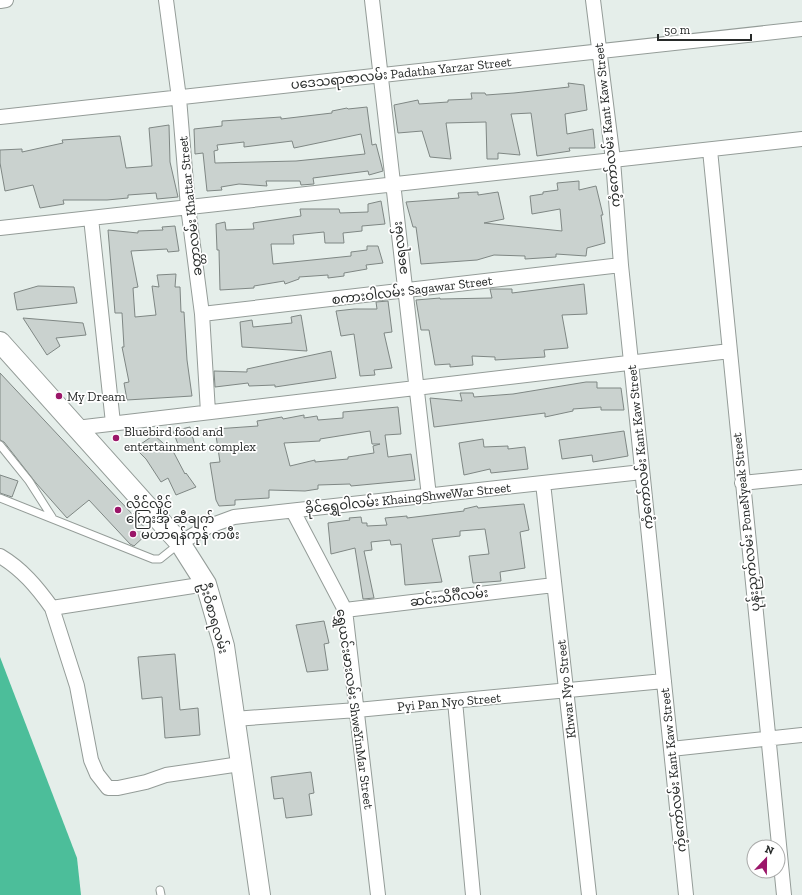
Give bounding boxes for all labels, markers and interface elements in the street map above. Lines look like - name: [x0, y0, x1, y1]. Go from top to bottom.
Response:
- scale bar: [658, 16, 751, 42]
- text: 50 m: [664, 23, 691, 37]
- street label: ကံ့ကော်လမ်း Kant Kaw Street: [590, 42, 624, 208]
- street label: ပဒေသရာဇာလမ်း Padatha Yarzar Street: [290, 53, 513, 95]
- street label: ခတ္တာလမ်း Khattar Street: [174, 135, 208, 277]
- street label: ခရေလမ်း: [389, 220, 413, 276]
- street label: စကားဝါလမ်း Sagawar Street: [331, 272, 493, 307]
- street label: ကံ့ကော်လမ်း Kant Kaw Street: [623, 364, 657, 530]
- place label: My Dream: [67, 389, 126, 404]
- marker: My Dream: [54, 391, 64, 401]
- place label: Bluebird food and entertainment complex: [124, 424, 256, 454]
- street label: ပုန်းညှက်လမ်း PoneNyeak Street: [728, 431, 766, 612]
- marker: Bluebird food and entertainment complex: [111, 433, 121, 443]
- street label: ခိုင်ရွှေဝါလမ်း KhaingShweWar Street: [304, 479, 512, 519]
- place label: လှိုင်လှိုင် ကြေးအို ဆီချက်: [126, 495, 214, 529]
- marker: လှိုင်လှိုင် ကြေးအို ဆီချက်: [113, 505, 123, 515]
- place label: မဟာရန်ကုန် ကဖီး: [141, 526, 240, 545]
- marker: မဟာရန်ကုန် ကဖီး: [128, 529, 138, 539]
- street label: ဦးဝိစာရလမ်း: [194, 580, 232, 656]
- street label: ဆင်းသိင်္ဂီလမ်း: [409, 584, 489, 609]
- street label: ရွှေယင်းမားလမ်း ShweYinMar Street: [331, 608, 378, 811]
- street label: Khwar Nyo Street: [553, 639, 579, 739]
- street label: ကံ့ကော်လမ်း Kant Kaw Street: [656, 687, 690, 853]
- street label: Pyi Pan Nyo Street: [396, 690, 502, 714]
- north arrow: [746, 839, 786, 879]
- text: N: [763, 843, 776, 858]

